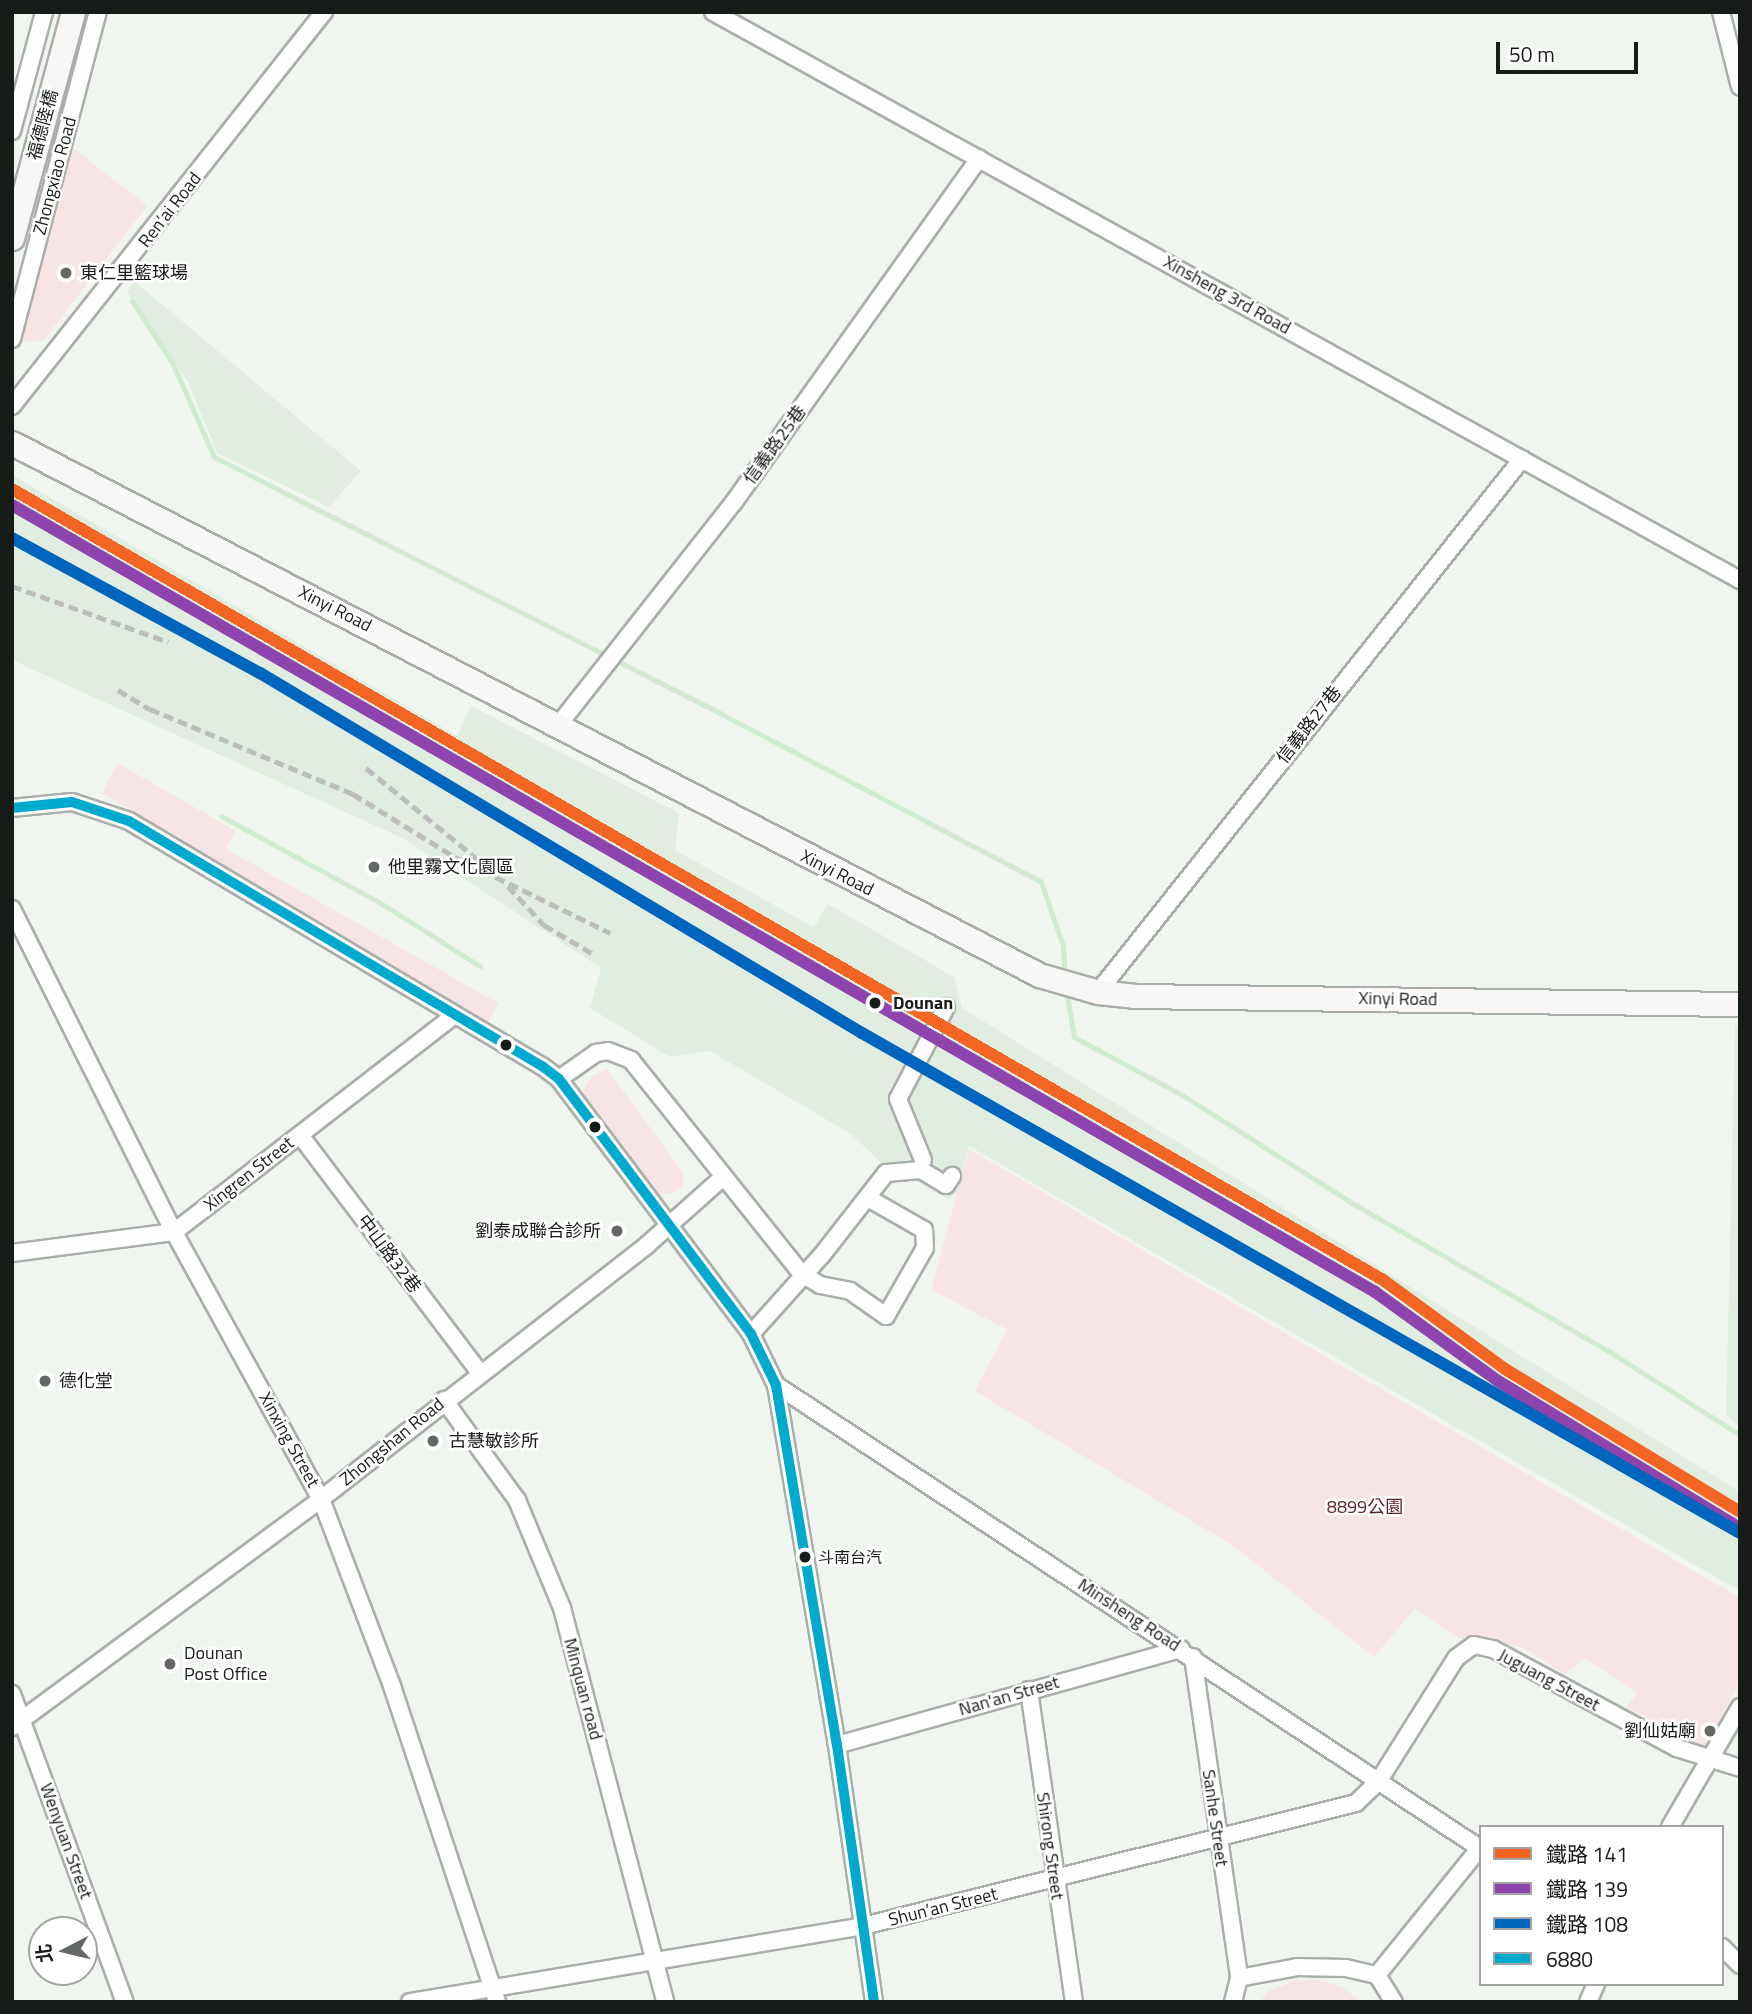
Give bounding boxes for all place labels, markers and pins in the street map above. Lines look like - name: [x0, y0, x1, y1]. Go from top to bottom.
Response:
- place label: 東仁里籃球場: [80, 262, 188, 284]
- marker: 東仁里籃球場: [58, 265, 74, 281]
- place label: 他里霧文化園區: [388, 856, 514, 878]
- marker: 他里霧文化園區: [366, 859, 382, 875]
- marker: Dounan: [863, 991, 887, 1015]
- place label: Dounan: [893, 992, 953, 1014]
- unlabelled marker: [499, 1038, 513, 1052]
- unlabelled marker: [588, 1120, 602, 1134]
- place label: 劉泰成聯合診所: [475, 1220, 601, 1242]
- marker: 劉泰成聯合診所: [607, 1221, 627, 1241]
- place label: 德化堂: [59, 1370, 113, 1392]
- marker: 德化堂: [37, 1373, 53, 1389]
- place label: 古慧敏診所: [449, 1430, 539, 1452]
- marker: 古慧敏診所: [423, 1431, 443, 1451]
- place label: 斗南台汽: [818, 1547, 882, 1567]
- marker: 斗南台汽: [798, 1550, 812, 1564]
- place label: Dounan Post Office: [184, 1643, 267, 1686]
- marker: Dounan Post Office: [162, 1656, 178, 1672]
- place label: 劉仙姑廟: [1624, 1720, 1696, 1742]
- marker: 劉仙姑廟: [1702, 1723, 1718, 1739]

